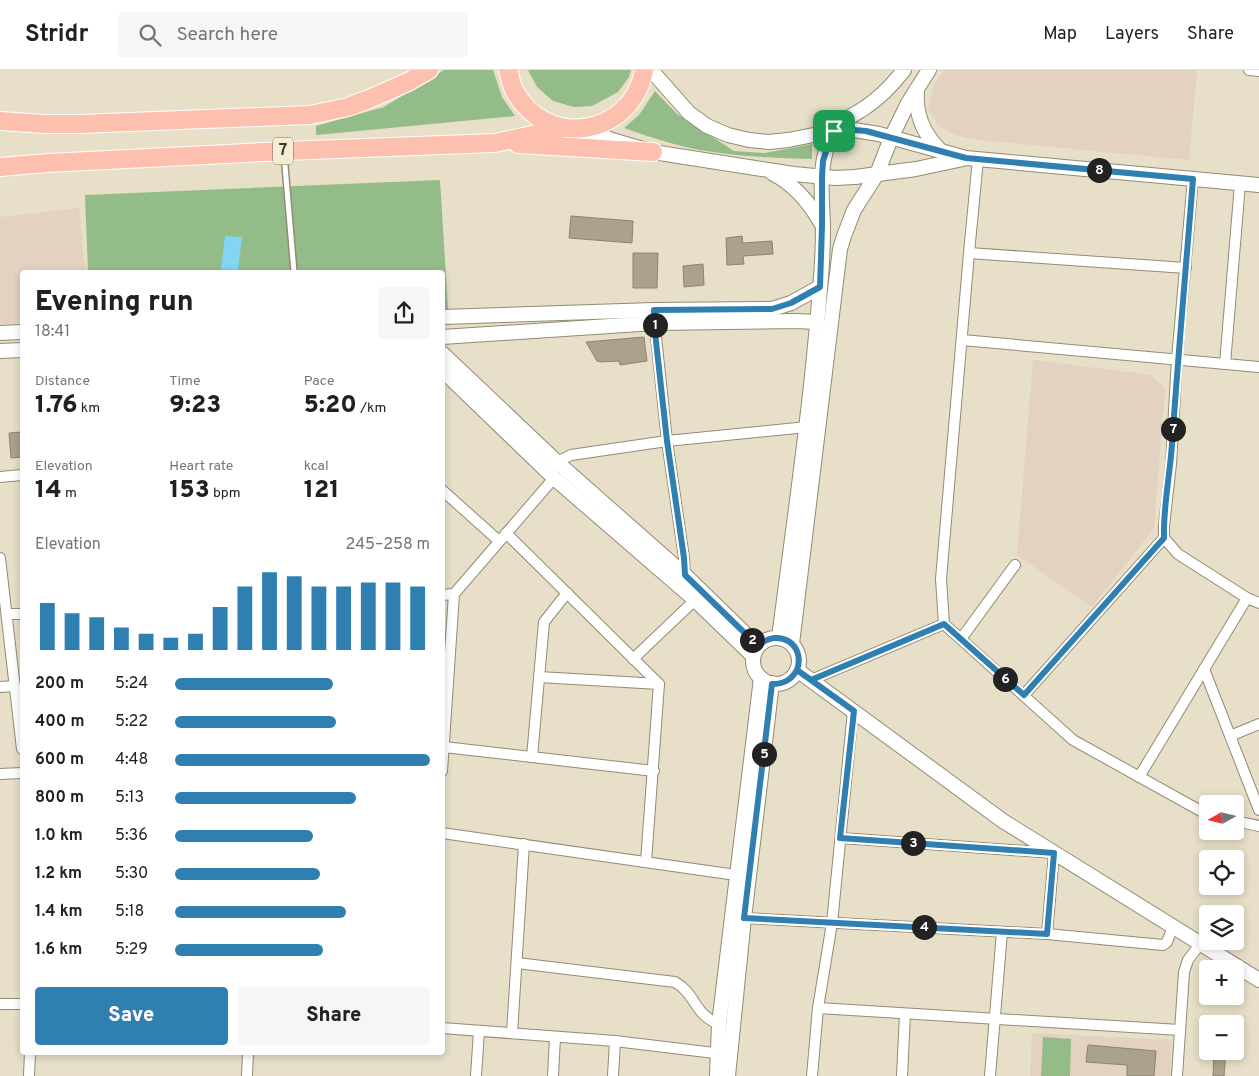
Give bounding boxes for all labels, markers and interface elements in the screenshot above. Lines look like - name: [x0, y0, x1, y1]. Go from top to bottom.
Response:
- search box: [118, 12, 468, 57]
- text: Stridr: [25, 20, 88, 50]
- icon: search: [136, 21, 164, 49]
- text: Search here: [176, 23, 278, 47]
- text: Map: [1043, 23, 1077, 46]
- text: Layers: [1105, 23, 1159, 46]
- text: Share: [1187, 23, 1234, 46]
- pin: [813, 110, 855, 152]
- icon: arrive: [820, 117, 848, 145]
- road number: 7: [273, 138, 293, 164]
- pin: 8: [1086, 158, 1112, 182]
- text: 8: [1095, 162, 1104, 179]
- text: Evening run: [35, 285, 194, 321]
- button: share: [378, 287, 430, 339]
- pin: 1: [642, 312, 668, 338]
- text: 1: [653, 317, 658, 334]
- text: 18:41: [35, 322, 70, 342]
- text: Distance: [35, 373, 90, 390]
- text: Time: [169, 373, 201, 390]
- text: Pace: [304, 373, 334, 390]
- text: 1.76: [35, 390, 78, 422]
- text: 9:23: [169, 390, 221, 422]
- text: 5:20: [304, 390, 357, 422]
- text: km: [78, 400, 100, 417]
- text: /km: [357, 400, 386, 417]
- pin: 7: [1160, 416, 1186, 442]
- text: 7: [1170, 421, 1177, 438]
- text: Elevation: [35, 458, 93, 475]
- text: Heart rate: [169, 458, 233, 475]
- text: kcal: [304, 458, 329, 475]
- text: 14: [35, 475, 62, 507]
- text: 153: [169, 475, 210, 507]
- text: 121: [304, 475, 339, 507]
- text: m: [62, 485, 77, 502]
- text: bpm: [210, 485, 241, 502]
- text: Elevation: [35, 535, 101, 555]
- text: 245–258 m: [346, 535, 430, 555]
- pin: 2: [740, 628, 764, 652]
- text: 2: [748, 632, 757, 649]
- pin: 6: [992, 666, 1018, 692]
- text: 6: [1001, 671, 1010, 688]
- text: 200 m: [35, 674, 84, 694]
- text: 5:24: [115, 674, 148, 694]
- text: 400 m: [35, 712, 84, 732]
- text: 5:22: [115, 712, 148, 732]
- pin: 5: [752, 742, 776, 766]
- text: 5: [760, 746, 769, 763]
- text: 600 m: [35, 750, 84, 770]
- text: 4:48: [115, 750, 148, 770]
- text: 800 m: [35, 788, 84, 808]
- text: 5:13: [115, 788, 144, 808]
- north arrow: [1199, 795, 1244, 840]
- map controls: [1199, 795, 1244, 1060]
- text: 1.0 km: [35, 826, 83, 846]
- text: 5:36: [115, 826, 148, 846]
- pin: 3: [900, 830, 926, 856]
- text: 3: [909, 835, 918, 852]
- button: locate: [1199, 850, 1244, 895]
- text: 1.2 km: [35, 864, 82, 884]
- text: 5:30: [115, 864, 148, 884]
- text: 1.4 km: [35, 902, 83, 922]
- text: 5:18: [115, 902, 144, 922]
- button: layers: [1199, 905, 1244, 950]
- pin: 4: [912, 914, 936, 940]
- text: 4: [920, 919, 929, 936]
- text: 1.6 km: [35, 940, 82, 960]
- text: 5:29: [115, 940, 148, 960]
- button: +: [1199, 960, 1244, 1005]
- button: Save: [35, 987, 228, 1045]
- button: Share: [238, 987, 430, 1045]
- button: −: [1199, 1015, 1244, 1060]

